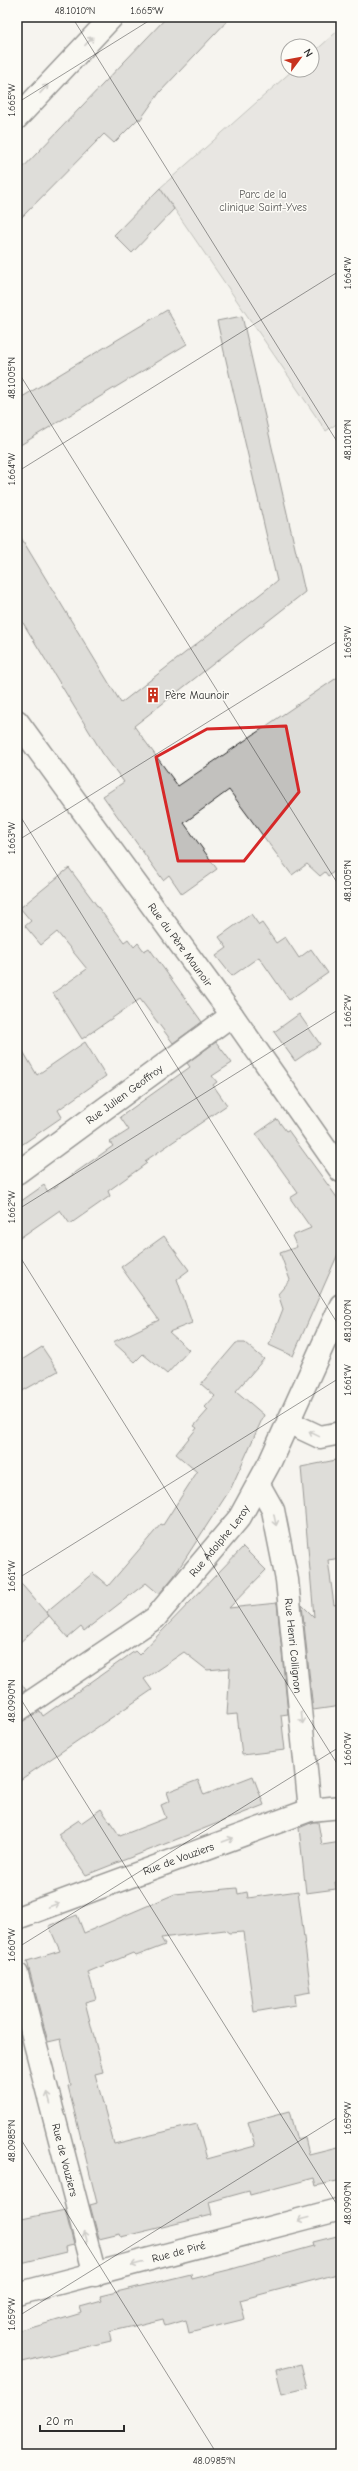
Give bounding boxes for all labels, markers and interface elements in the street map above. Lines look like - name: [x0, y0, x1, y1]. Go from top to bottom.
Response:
- text: 48.1010°N: [55, 5, 95, 17]
- text: 1.665°W: [131, 5, 164, 17]
- one-way arrow: [84, 36, 94, 46]
- north arrow: [280, 38, 320, 78]
- text: N: [301, 46, 315, 59]
- text: 1.665°W: [6, 83, 18, 116]
- one-way arrow: [39, 84, 49, 94]
- park label: Parc de la clinique Saint-Yves: [219, 188, 307, 214]
- text: 1.664°W: [342, 257, 354, 289]
- text: 48.1005°N: [6, 357, 18, 399]
- text: 48.1010°N: [342, 420, 354, 460]
- text: 1.664°W: [6, 453, 18, 485]
- text: 1.663°W: [342, 625, 354, 658]
- building icon: Père Maunoir: [144, 686, 162, 704]
- place label: Père Maunoir: [165, 689, 229, 702]
- text: 1.663°W: [6, 821, 18, 854]
- text: 48.1005°N: [342, 860, 354, 902]
- street label: Rue du Père Maunoir: [145, 901, 215, 990]
- text: 1.662°W: [342, 994, 354, 1027]
- street label: Rue Julien Geoffroy: [83, 1062, 166, 1127]
- text: 1.662°W: [6, 1190, 18, 1223]
- text: 48.1000°N: [342, 1300, 354, 1342]
- text: 1.661°W: [342, 1364, 354, 1396]
- one-way arrow: [308, 1430, 320, 1437]
- street label: Rue Adolphe Leray: [187, 1503, 252, 1579]
- one-way arrow: [271, 1513, 279, 1526]
- text: 1.661°W: [6, 1560, 18, 1592]
- street label: Rue Henri Collignon: [282, 1598, 304, 1694]
- text: 48.0990°N: [6, 1679, 18, 1723]
- one-way arrow: [298, 1711, 305, 1724]
- text: 1.660°W: [342, 1732, 354, 1766]
- one-way arrow: [222, 1836, 234, 1844]
- street label: Rue de Vouziers: [141, 1840, 216, 1878]
- one-way arrow: [47, 1900, 59, 1908]
- text: 1.660°W: [6, 1928, 18, 1962]
- one-way arrow: [45, 2092, 53, 2105]
- text: 1.659°W: [342, 2101, 354, 2134]
- text: 48.0985°N: [6, 2120, 18, 2162]
- street label: Rue de Vouziers: [49, 2122, 80, 2198]
- text: 48.0990°N: [342, 2181, 354, 2225]
- one-way arrow: [297, 2216, 310, 2224]
- one-way arrow: [82, 2231, 89, 2244]
- street label: Rue de Piré: [151, 2239, 207, 2265]
- one-way arrow: [131, 2261, 144, 2268]
- text: 1.659°W: [6, 2297, 18, 2330]
- scale bar: [40, 2407, 124, 2433]
- text: 20 m: [46, 2414, 74, 2428]
- text: 48.0985°N: [193, 2455, 235, 2467]

